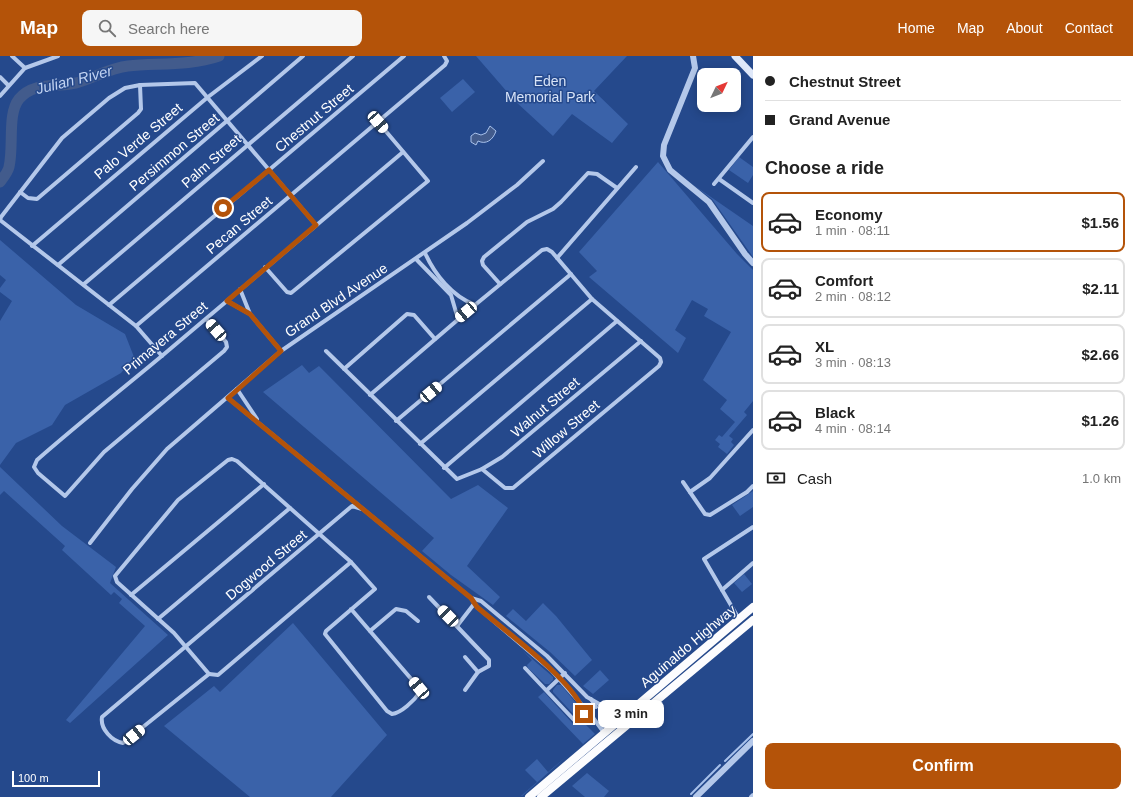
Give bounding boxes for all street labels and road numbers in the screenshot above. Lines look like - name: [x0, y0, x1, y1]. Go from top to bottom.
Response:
- street label: Chestnut Street: [272, 81, 356, 155]
- street label: Palo Verde Street: [91, 100, 185, 182]
- street label: Persimmon Street: [126, 110, 222, 194]
- street label: Palm Street: [178, 131, 244, 191]
- street label: Pecan Street: [203, 193, 275, 257]
- street label: Grand Blvd Avenue: [282, 260, 391, 340]
- street label: Primavera Street: [120, 298, 210, 378]
- street label: Walnut Street: [508, 374, 583, 440]
- street label: Willow Street: [530, 397, 603, 461]
- street label: Dogwood Street: [222, 527, 310, 603]
- street label: Aguinaldo Highway: [637, 601, 739, 691]

